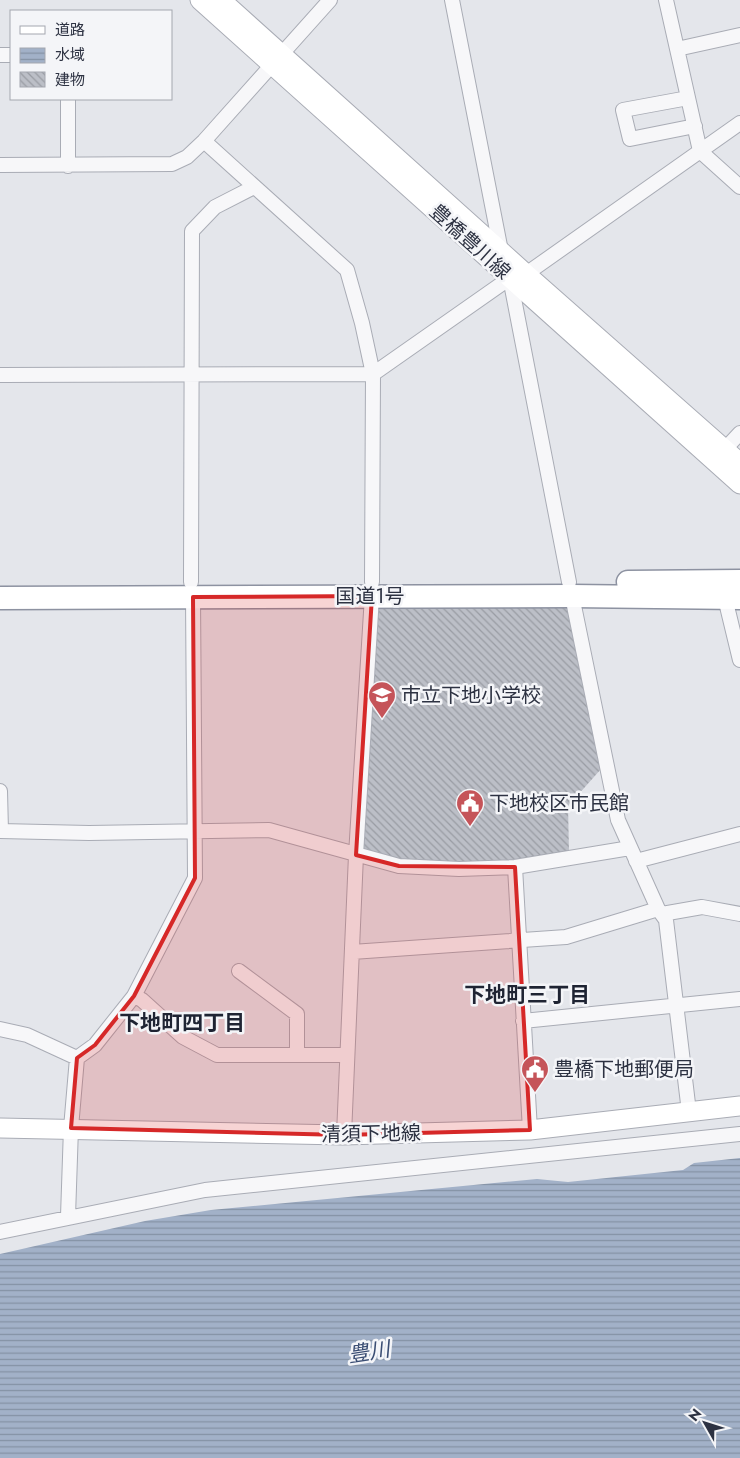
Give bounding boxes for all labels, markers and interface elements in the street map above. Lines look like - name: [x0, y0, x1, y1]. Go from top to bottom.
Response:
- legend: [10, 10, 172, 100]
- text: 道路: [55, 19, 85, 41]
- text: 水域: [55, 44, 85, 66]
- text: 建物: [55, 69, 85, 91]
- street label: 豊橋豊川線: [423, 198, 517, 286]
- street label: 国道1号: [336, 582, 405, 611]
- school or university icon: 市立下地小学校: [367, 680, 397, 719]
- place label: 市立下地小学校: [401, 681, 541, 710]
- public building icon: 下地校区市民館: [455, 788, 485, 827]
- place label: 下地校区市民館: [489, 789, 629, 818]
- district label: 下地町三丁目: [464, 980, 590, 1010]
- district label: 下地町四丁目: [119, 1008, 245, 1038]
- public building icon: 豊橋下地郵便局: [520, 1054, 550, 1093]
- place label: 豊橋下地郵便局: [554, 1055, 694, 1084]
- street label: 清須下地線: [321, 1119, 421, 1149]
- water label: 豊川: [346, 1334, 394, 1370]
- north arrow: [680, 1398, 730, 1448]
- text: N: [684, 1404, 706, 1425]

